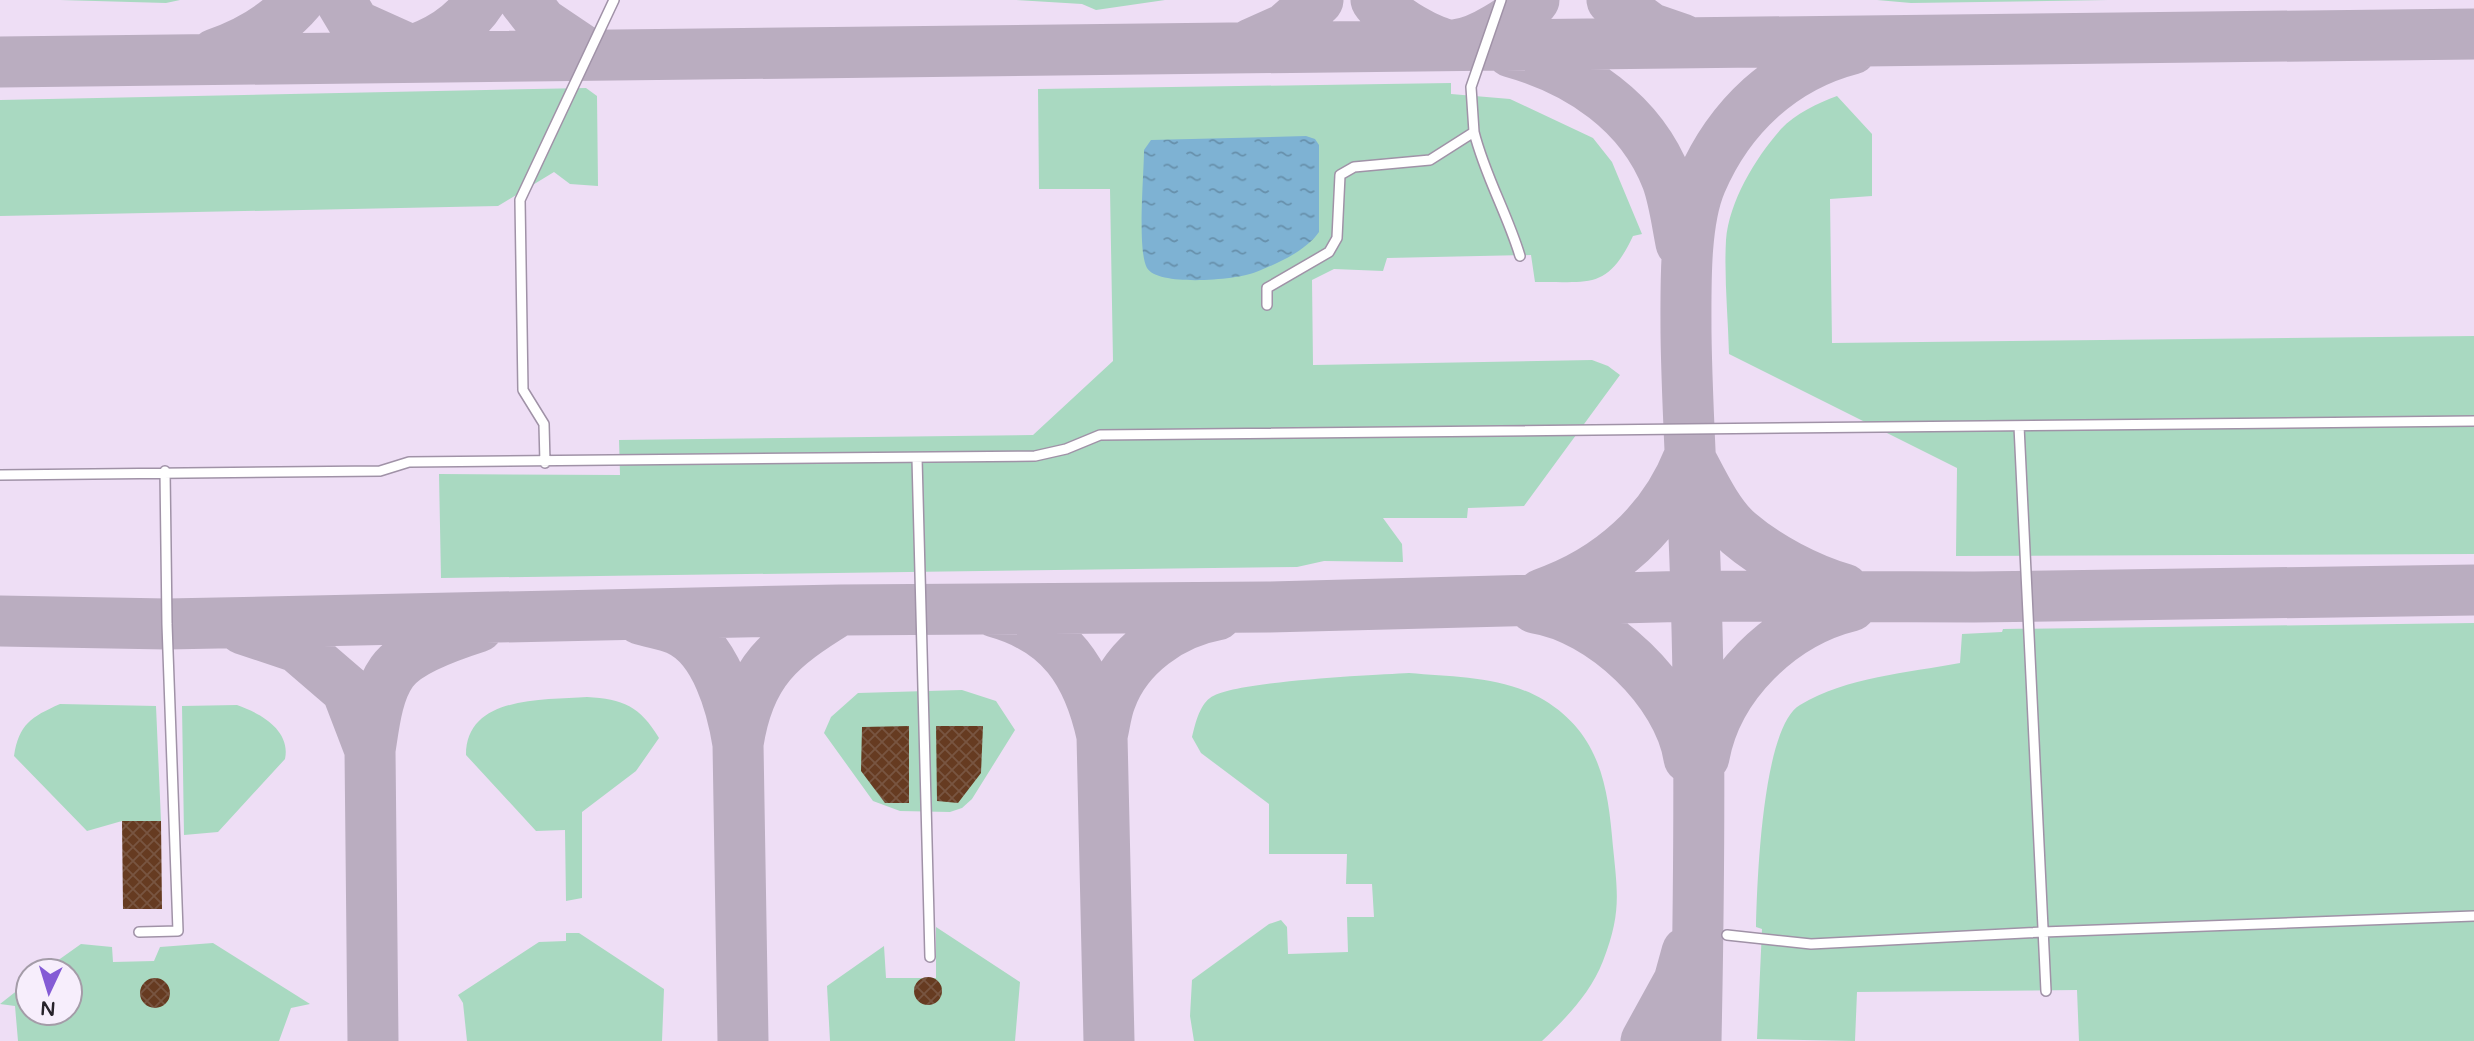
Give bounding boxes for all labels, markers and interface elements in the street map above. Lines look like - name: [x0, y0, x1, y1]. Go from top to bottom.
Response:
- north arrow: [14, 957, 84, 1027]
- text: N: [40, 996, 56, 1019]

